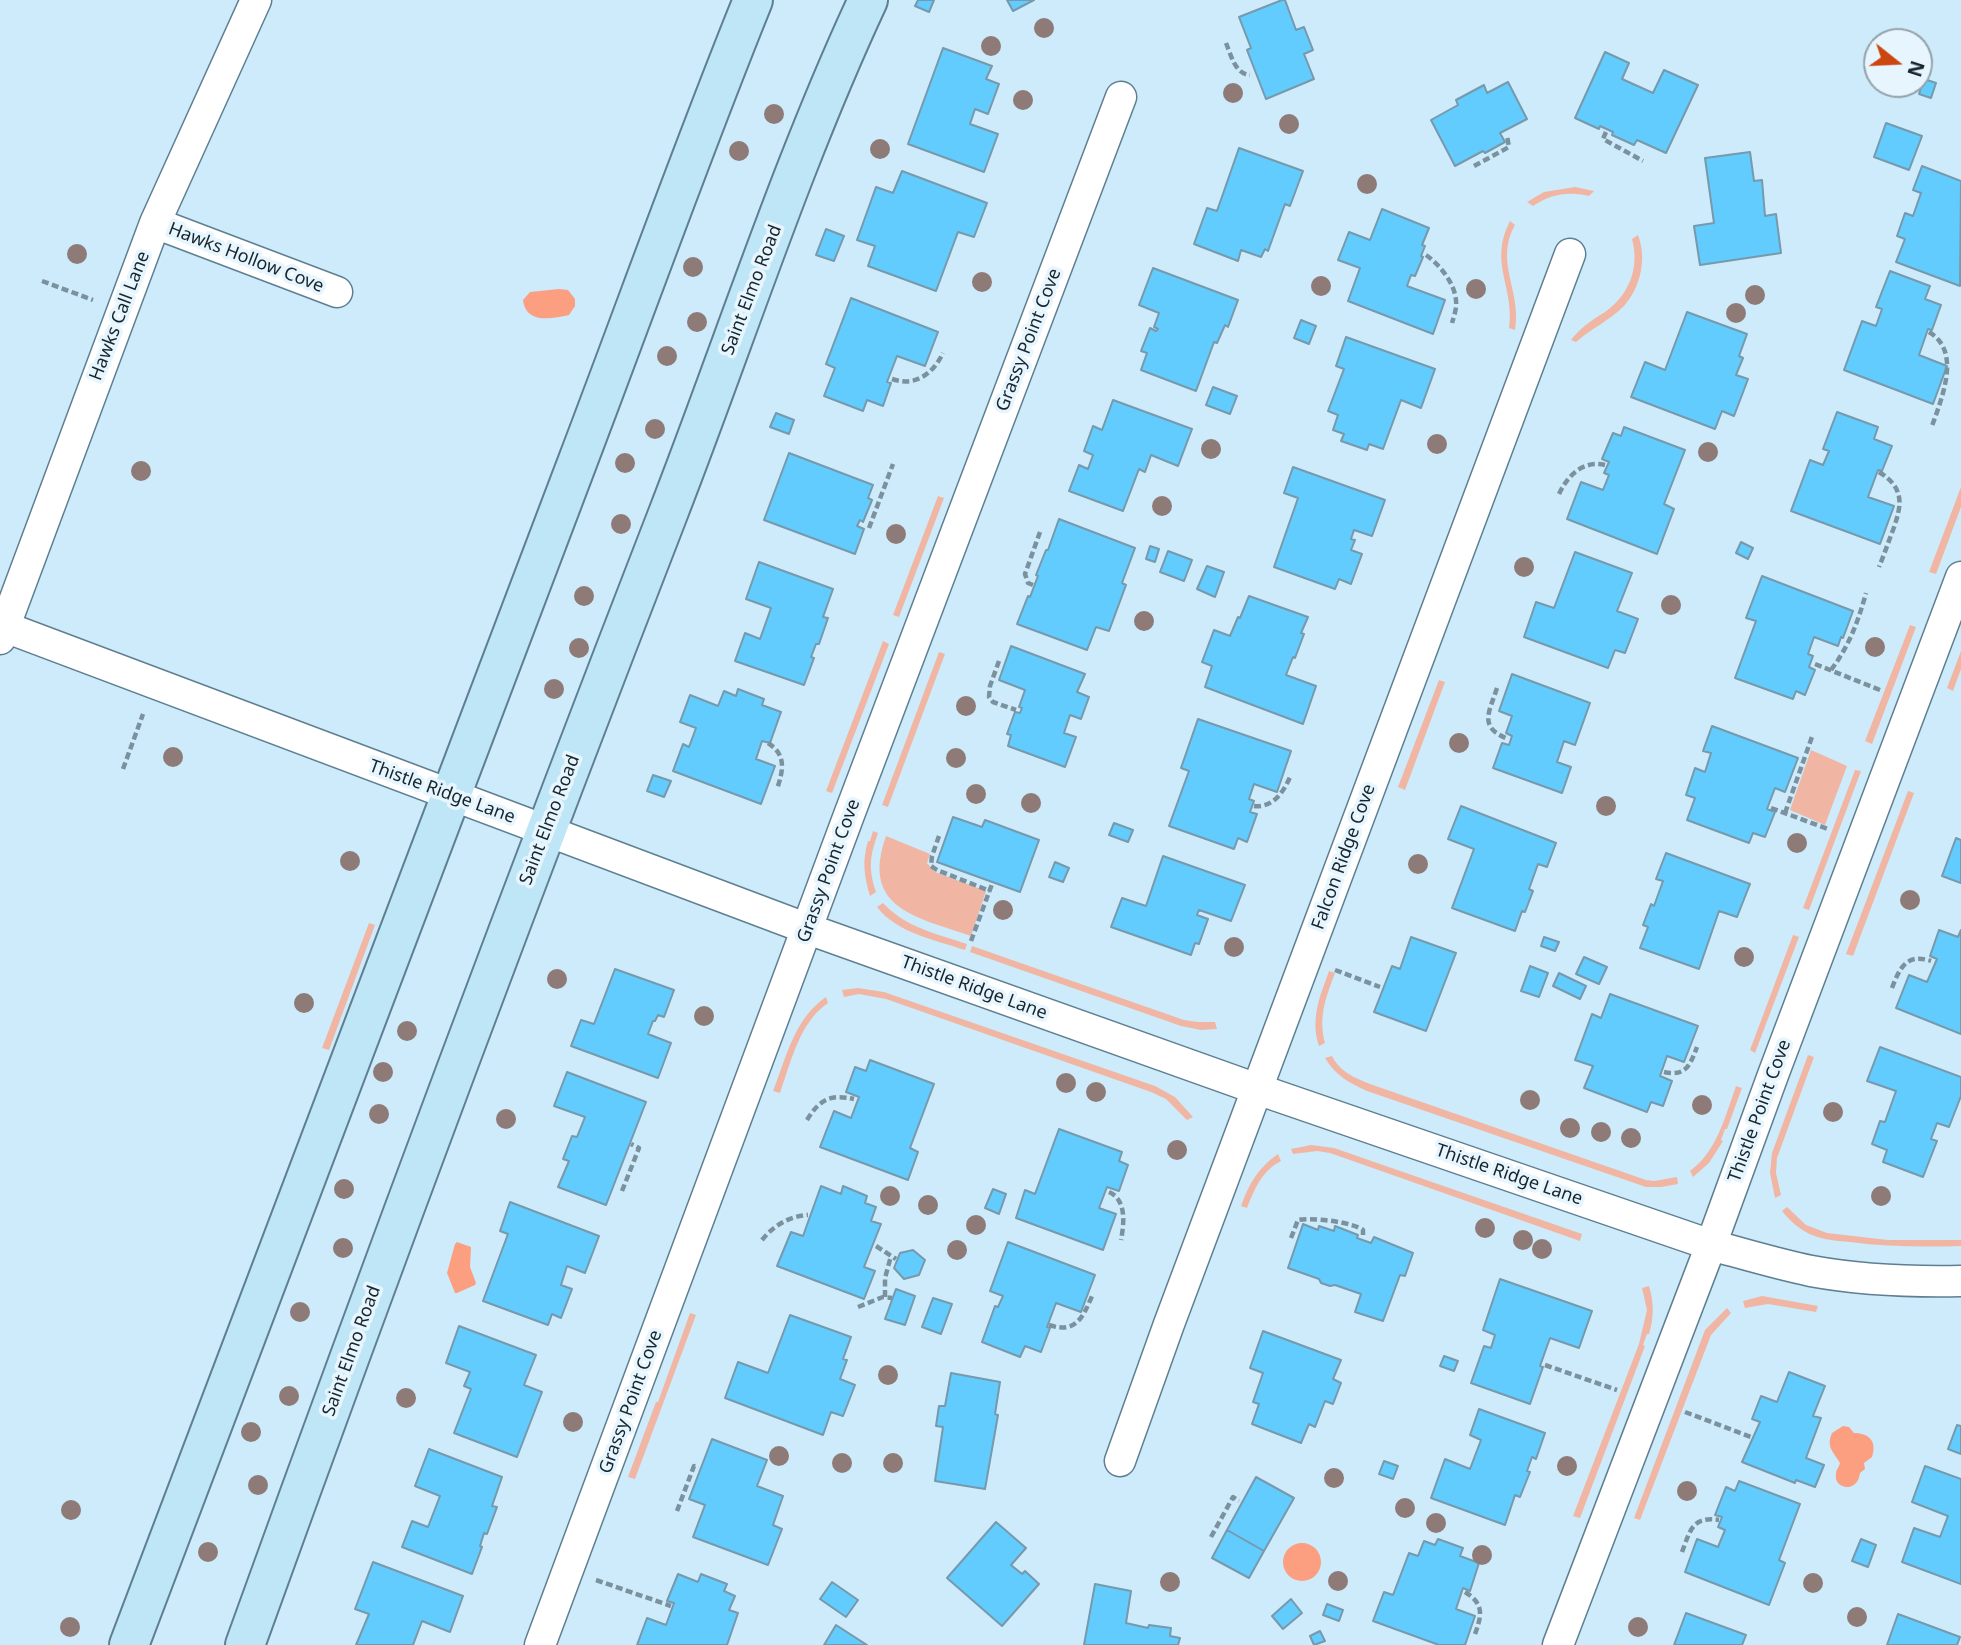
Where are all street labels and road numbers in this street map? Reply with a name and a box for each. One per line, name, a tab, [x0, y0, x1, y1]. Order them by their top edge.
street label: Hawks Hollow Cove	[165, 218, 327, 298]
street label: Saint Elmo Road	[717, 222, 787, 358]
street label: Hawks Call Lane	[85, 248, 155, 384]
street label: Grassy Point Cove	[992, 266, 1066, 414]
street label: Saint Elmo Road	[515, 752, 585, 888]
street label: Thistle Ridge Lane	[366, 756, 518, 828]
street label: Falcon Ridge Cove	[1308, 781, 1380, 933]
street label: Grassy Point Cove	[793, 796, 865, 946]
street label: Thistle Ridge Lane	[898, 952, 1050, 1024]
street label: Thistle Point Cove	[1724, 1037, 1796, 1185]
street label: Thistle Ridge Lane	[1433, 1140, 1585, 1210]
street label: Saint Elmo Road	[318, 1283, 386, 1419]
street label: Grassy Point Cove	[595, 1327, 667, 1477]

